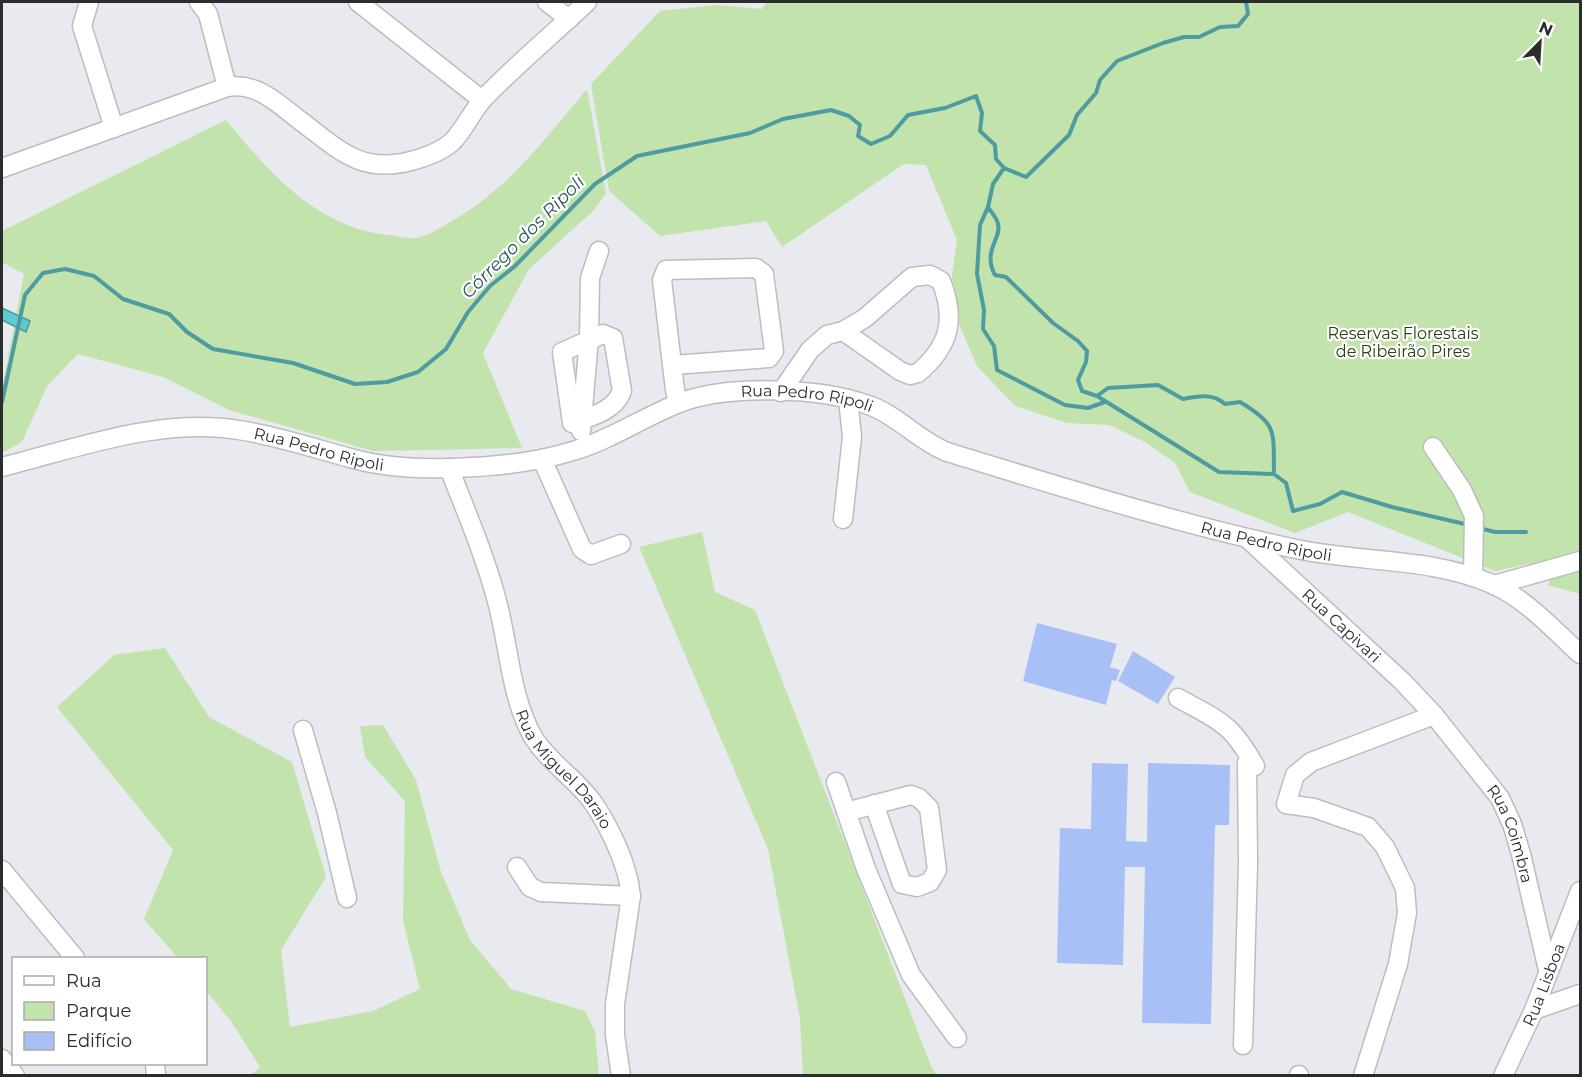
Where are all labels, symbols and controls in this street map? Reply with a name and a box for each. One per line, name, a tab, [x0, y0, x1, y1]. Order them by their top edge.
north arrow	[1510, 12, 1570, 72]
text: N	[1536, 17, 1556, 40]
water label: Córrego dos Ripoli	[457, 171, 589, 303]
park label: Reservas Florestais de Ribeirão Pires	[1327, 324, 1479, 361]
street label: Rua Pedro Ripoli	[740, 381, 876, 415]
street label: Rua Pedro Ripoli	[252, 423, 385, 474]
street label: Rua Pedro Ripoli	[1199, 517, 1333, 564]
street label: Rua Capivari	[1298, 584, 1385, 666]
street label: Rua Miguel Daraio	[512, 707, 616, 832]
street label: Rua Coimbra	[1483, 780, 1537, 885]
street label: Rua Lisboa	[1518, 940, 1568, 1029]
legend	[12, 957, 207, 1065]
text: Rua	[66, 970, 102, 992]
text: Parque	[66, 1000, 132, 1022]
text: Edifício	[66, 1030, 132, 1052]

